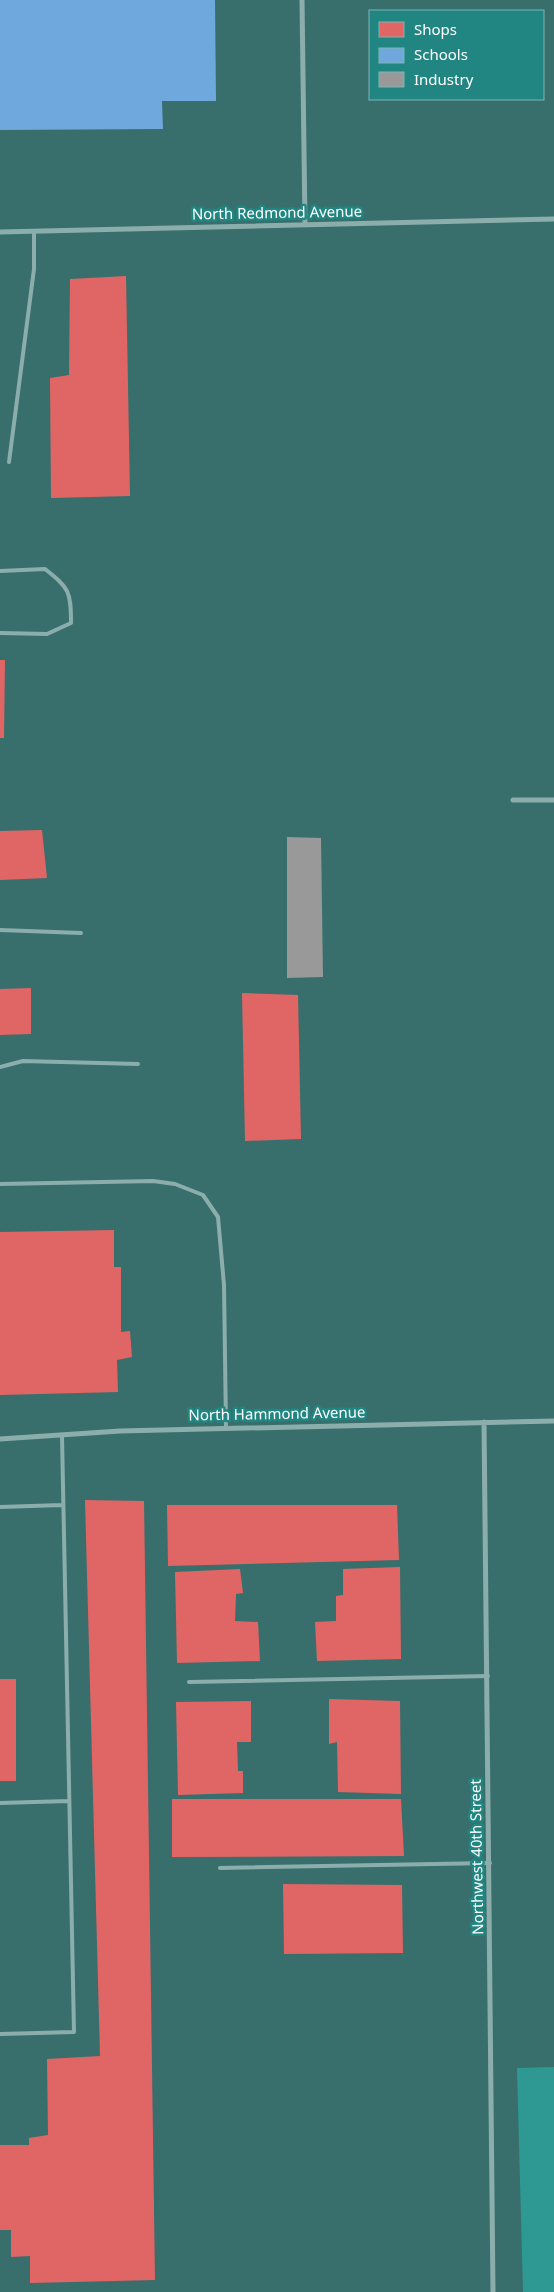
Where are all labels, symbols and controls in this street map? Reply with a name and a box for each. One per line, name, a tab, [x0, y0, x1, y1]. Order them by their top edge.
legend	[369, 10, 544, 100]
text: Shops	[414, 19, 457, 39]
text: Schools	[414, 44, 468, 64]
text: Industry	[414, 69, 474, 89]
street label: North Redmond Avenue	[192, 201, 362, 223]
street label: North Hammond Avenue	[188, 1401, 366, 1425]
street label: Northwest 40th Street	[465, 1778, 487, 1935]

